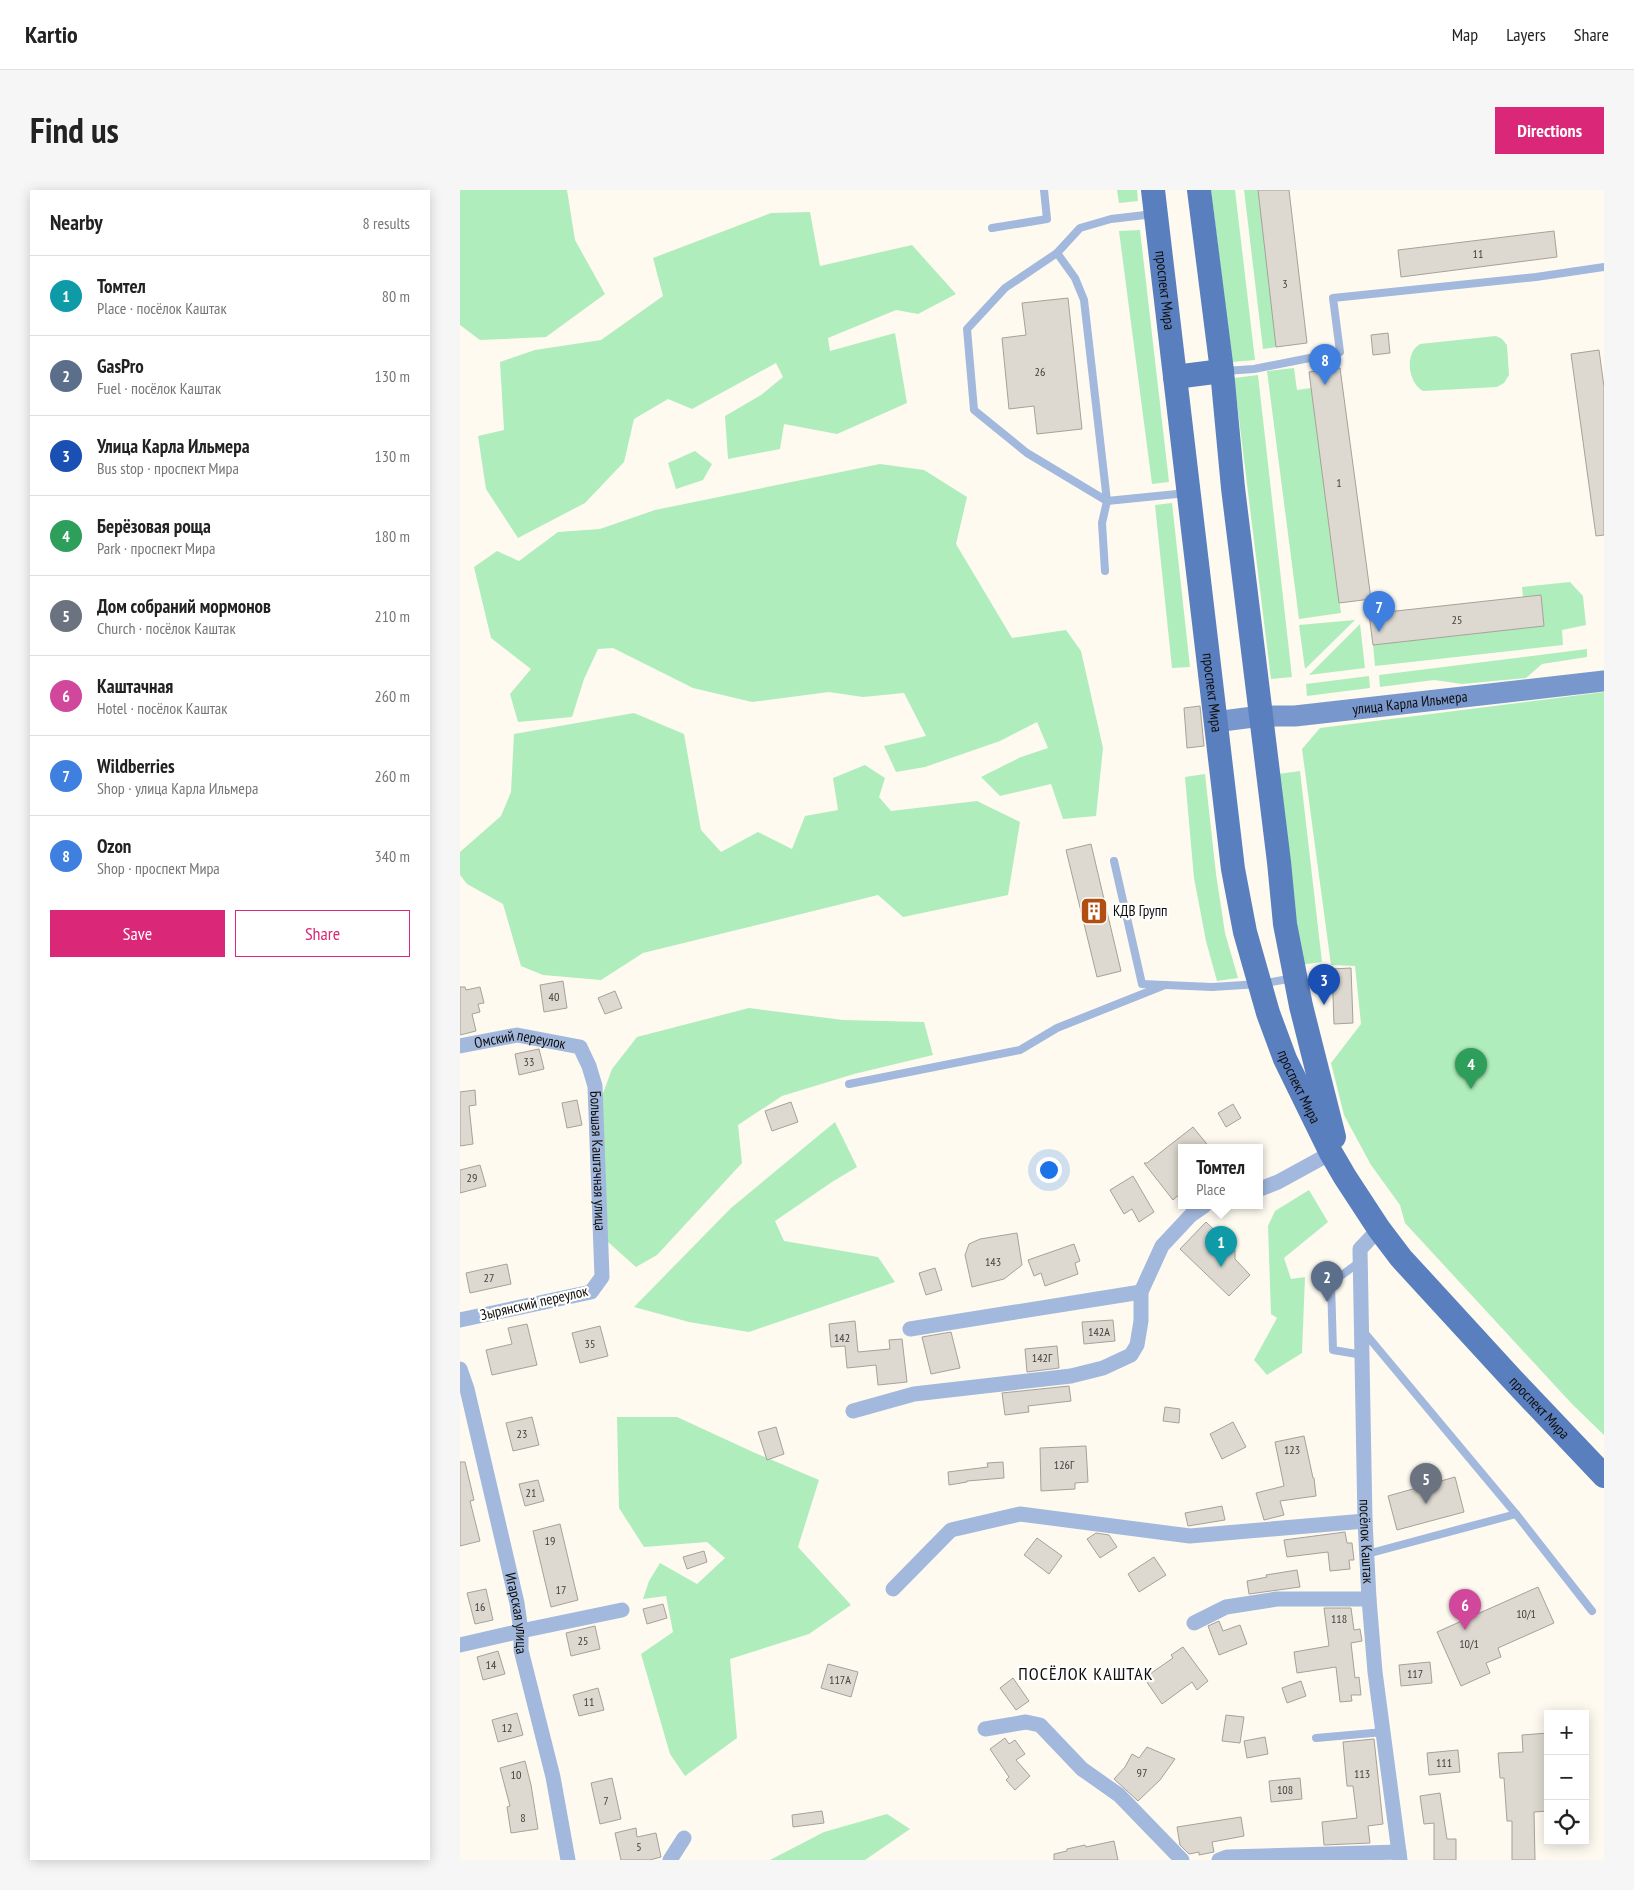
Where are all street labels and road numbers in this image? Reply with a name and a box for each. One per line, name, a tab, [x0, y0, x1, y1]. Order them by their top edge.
street label: проспект Мира	[1151, 250, 1179, 331]
street label: проспект Мира	[1199, 652, 1227, 733]
street label: улица Карла Ильмера	[1351, 687, 1468, 718]
street label: Омский переулок	[473, 1025, 567, 1053]
street label: проспект Мира	[1273, 1047, 1325, 1126]
street label: Большая Каштачная улица	[586, 1090, 610, 1231]
street label: Зырянский переулок	[478, 1281, 590, 1324]
street label: проспект Мира	[1505, 1372, 1574, 1443]
street label: посёлок Каштак	[1356, 1499, 1378, 1584]
street label: Игарская улица	[501, 1571, 532, 1656]

